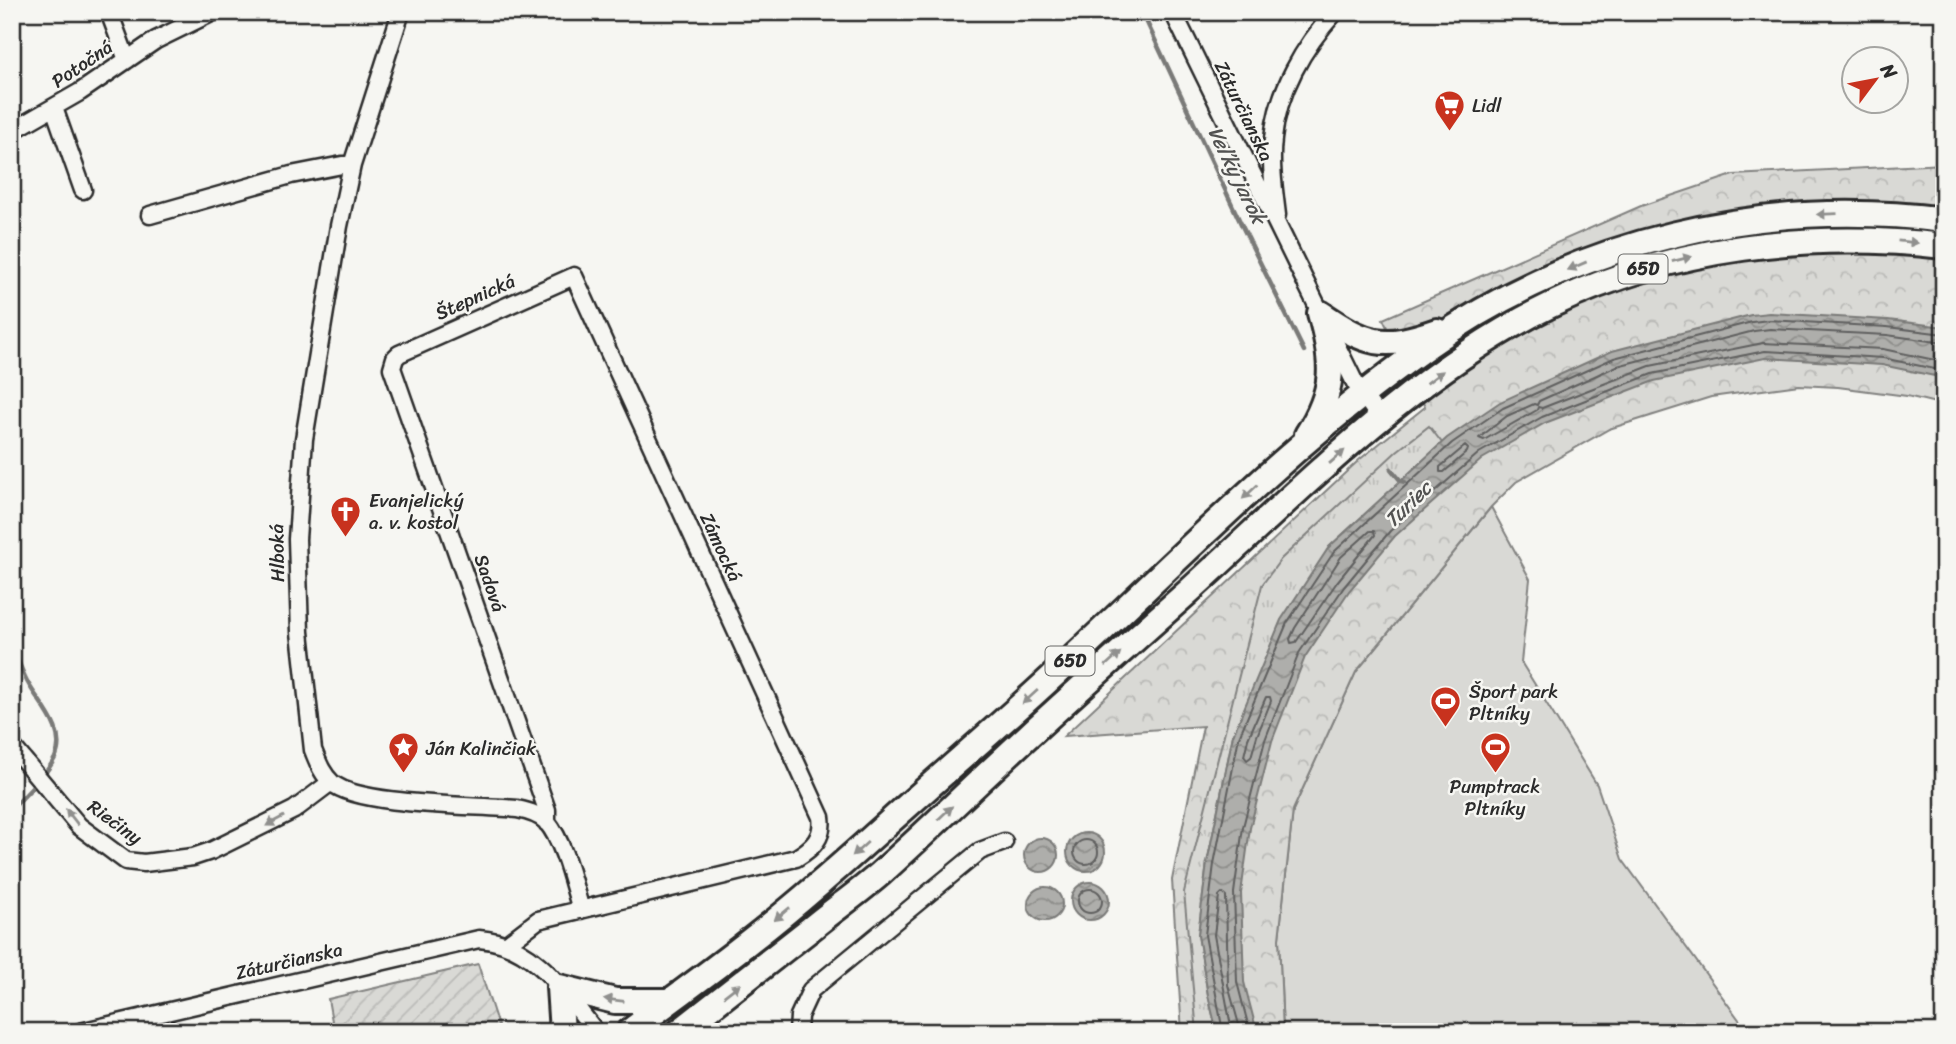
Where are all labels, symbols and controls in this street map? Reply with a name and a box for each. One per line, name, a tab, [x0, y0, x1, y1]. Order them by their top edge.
street label: Potočná	[44, 31, 120, 97]
north arrow	[1840, 46, 1910, 116]
street label: Záturčianska	[1205, 55, 1283, 168]
text: N	[1871, 56, 1907, 86]
supermarket icon: Lidl	[1432, 88, 1466, 132]
place label: Lidl	[1472, 89, 1502, 122]
water label: Veľký jarok	[1197, 119, 1278, 233]
one-way arrow	[1816, 208, 1838, 219]
one-way arrow	[1897, 237, 1919, 248]
one-way arrow	[1671, 253, 1693, 264]
road number: 65D	[1618, 255, 1668, 284]
one-way arrow	[1566, 260, 1587, 271]
street label: Štepnická	[430, 265, 521, 329]
one-way arrow	[1425, 370, 1443, 385]
one-way arrow	[1328, 449, 1346, 465]
water label: Turiec	[1375, 470, 1442, 537]
place label: Evanjelický a. v. kostol	[369, 484, 464, 539]
one-way arrow	[1242, 484, 1259, 500]
church icon: Evanjelický a. v. kostol	[329, 494, 363, 538]
street label: Zámocká	[691, 507, 752, 588]
street label: Hlboká	[260, 523, 294, 582]
street label: Sadová	[465, 549, 515, 617]
road number: 65D	[1046, 646, 1094, 676]
one-way arrow	[1105, 652, 1122, 667]
place label: Šport park Pltníky	[1469, 675, 1558, 730]
sports icon: Šport park Pltníky	[1429, 685, 1463, 729]
one-way arrow	[1022, 689, 1039, 705]
sports icon: Pumptrack Pltníky	[1478, 730, 1512, 774]
place icon: Ján Kalinčiak	[386, 731, 420, 775]
place label: Ján Kalinčiak	[425, 732, 537, 765]
place label: Pumptrack Pltníky	[1450, 770, 1540, 825]
street label: Riečiny	[80, 791, 150, 853]
one-way arrow	[936, 806, 953, 822]
one-way arrow	[65, 808, 79, 826]
one-way arrow	[265, 815, 284, 827]
one-way arrow	[852, 840, 869, 856]
one-way arrow	[774, 906, 791, 921]
street label: Záturčianska	[232, 933, 346, 989]
one-way arrow	[723, 982, 741, 997]
one-way arrow	[603, 994, 625, 1005]

